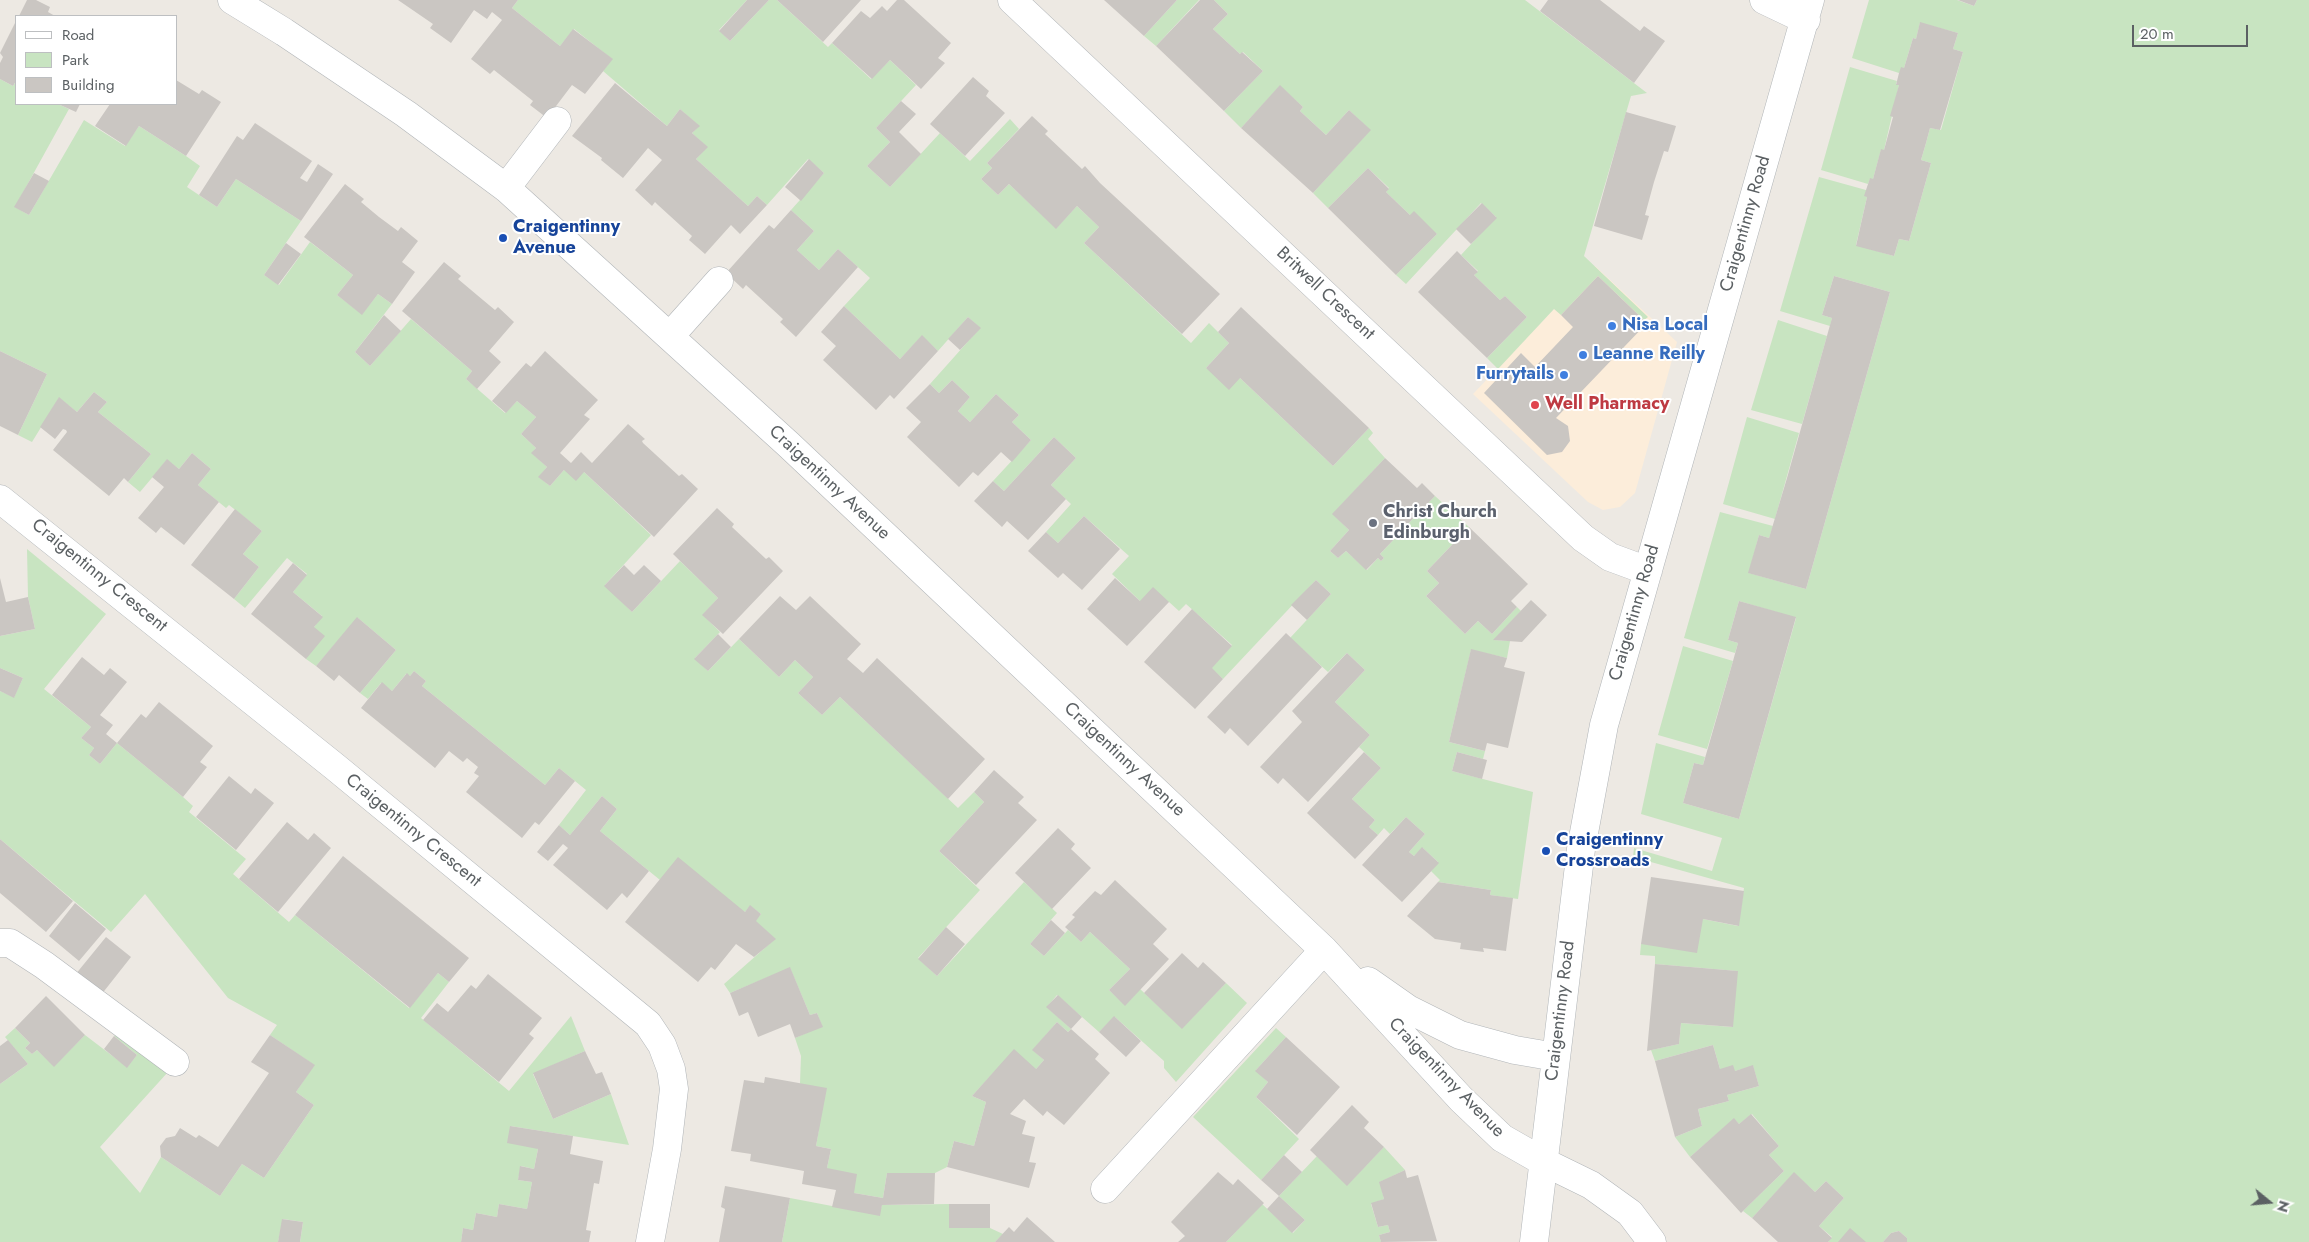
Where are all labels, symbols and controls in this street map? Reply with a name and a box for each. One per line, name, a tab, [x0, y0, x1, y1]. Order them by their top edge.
legend	[15, 15, 178, 105]
scale bar	[2134, 15, 2250, 47]
text: 20 m	[2140, 23, 2174, 45]
text: Road	[62, 24, 94, 46]
text: Park	[62, 49, 89, 71]
text: Building	[62, 74, 114, 96]
street label: Craigentinny Road	[1716, 153, 1776, 295]
place label: Craigentinny Avenue	[513, 217, 620, 260]
marker: Craigentinny Avenue	[497, 232, 509, 244]
street label: Britwell Crescent	[1271, 243, 1379, 345]
place label: Nisa Local	[1622, 315, 1708, 337]
marker: Nisa Local	[1606, 320, 1618, 332]
place label: Leanne Reilly	[1593, 344, 1705, 366]
marker: Leanne Reilly	[1577, 349, 1589, 361]
place label: Furrytails	[1476, 364, 1554, 386]
marker: Furrytails	[1558, 369, 1570, 381]
place label: Well Pharmacy	[1545, 394, 1669, 416]
marker: Well Pharmacy	[1529, 399, 1541, 411]
street label: Craigentinny Avenue	[764, 421, 894, 545]
place label: Christ Church Edinburgh	[1383, 502, 1497, 544]
street label: Craigentinny Crescent	[27, 515, 171, 637]
marker: Christ Church Edinburgh	[1367, 517, 1379, 529]
street label: Craigentinny Road	[1605, 542, 1665, 684]
street label: Craigentinny Avenue	[1059, 698, 1189, 822]
street label: Craigentinny Crescent	[341, 770, 485, 892]
place label: Craigentinny Crossroads	[1556, 830, 1663, 872]
marker: Craigentinny Crossroads	[1540, 845, 1552, 857]
street label: Craigentinny Road	[1542, 940, 1580, 1082]
street label: Craigentinny Avenue	[1383, 1014, 1509, 1142]
north arrow	[2244, 1177, 2294, 1227]
text: N	[2272, 1198, 2295, 1215]

